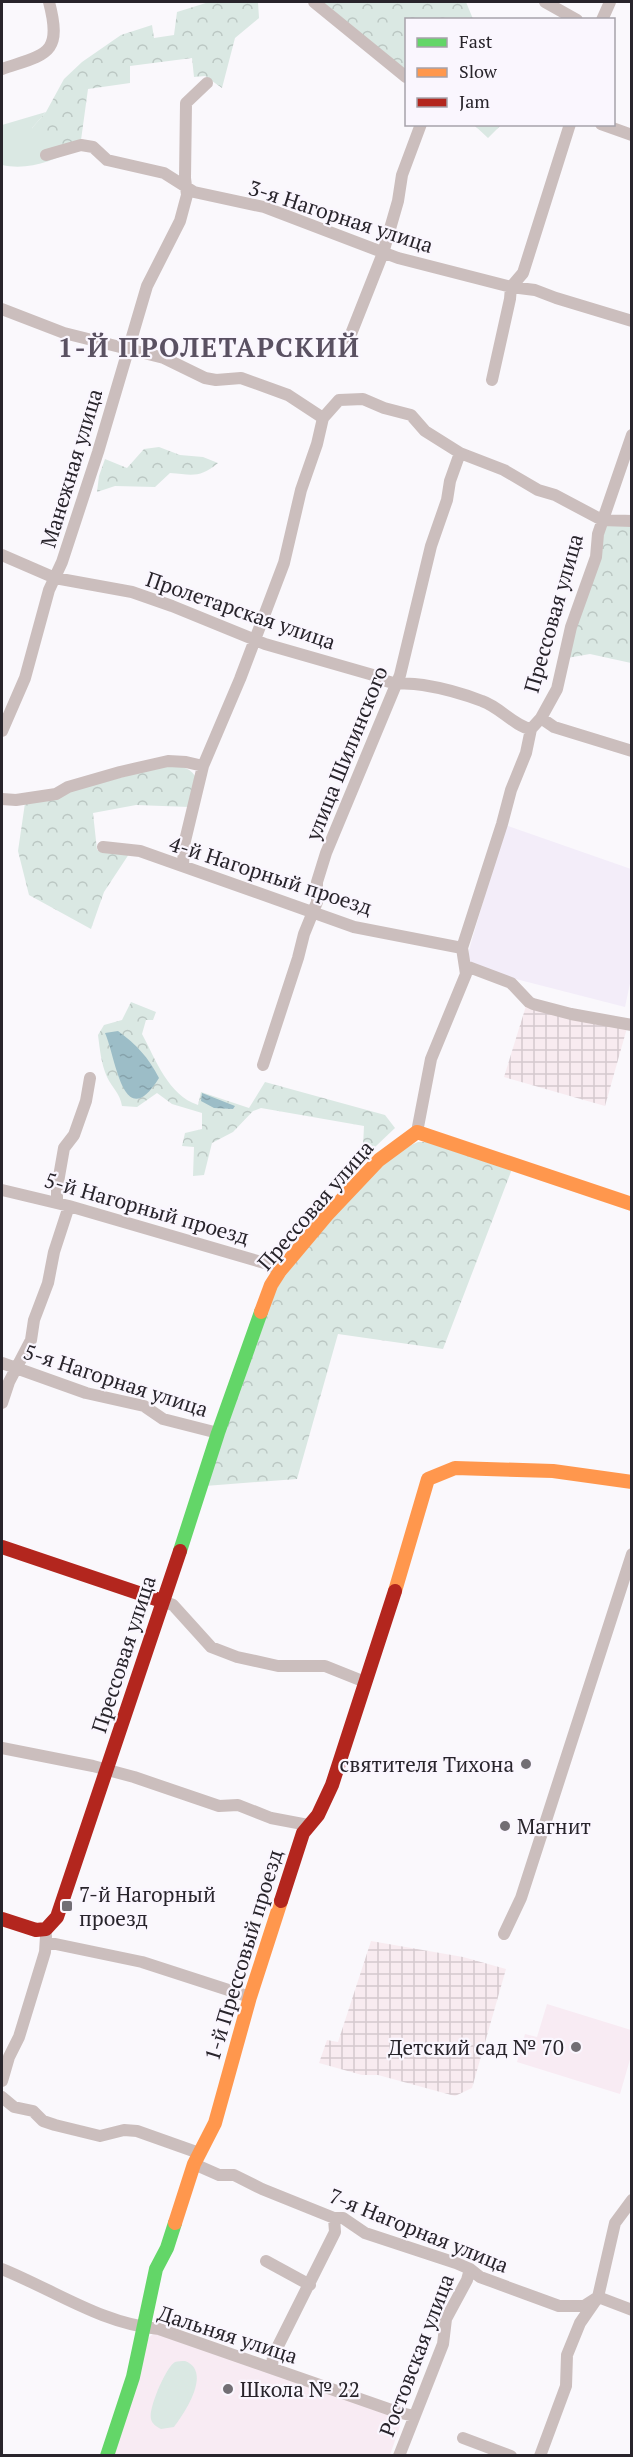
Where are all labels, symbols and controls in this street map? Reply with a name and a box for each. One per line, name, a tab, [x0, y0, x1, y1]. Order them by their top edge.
legend	[405, 18, 615, 126]
text: Fast	[459, 29, 493, 53]
text: Slow	[459, 59, 498, 83]
text: Jam	[459, 89, 490, 113]
street label: 3-я Нагорная улица	[245, 173, 437, 259]
district label: 1-Й ПРОЛЕТАРСКИЙ	[58, 329, 360, 365]
street label: Манежная улица	[34, 385, 109, 551]
street label: Прессовая улица	[517, 530, 589, 696]
street label: Пролетарская улица	[142, 564, 340, 656]
street label: улица Шилинского	[298, 662, 394, 845]
street label: 4-й Нагорный проезд	[166, 829, 376, 921]
street label: Прессовая улица	[251, 1134, 380, 1276]
street label: 5-й Нагорный проезд	[41, 1165, 253, 1251]
street label: 5-я Нагорная улица	[20, 1337, 212, 1423]
street label: Прессовая улица	[84, 1571, 162, 1736]
place label: святителя Тихона	[340, 1750, 514, 1778]
marker: святителя Тихона	[519, 1757, 533, 1771]
place label: Магнит	[517, 1812, 591, 1840]
marker: Магнит	[498, 1819, 512, 1833]
street label: 1-й Прессовый проезд	[198, 1846, 288, 2064]
place label: 7-й Нагорный проезд	[79, 1880, 216, 1932]
marker: 7-й Нагорный проезд	[60, 1899, 74, 1913]
place label: Детский сад № 70	[388, 2033, 564, 2061]
marker: Детский сад № 70	[569, 2040, 583, 2054]
street label: 7-я Нагорная улица	[325, 2181, 513, 2279]
street label: Ростовская улица	[372, 2269, 460, 2440]
street label: Дальняя улица	[155, 2298, 302, 2370]
place label: Школа № 22	[240, 2375, 360, 2403]
marker: Школа № 22	[221, 2382, 235, 2396]

